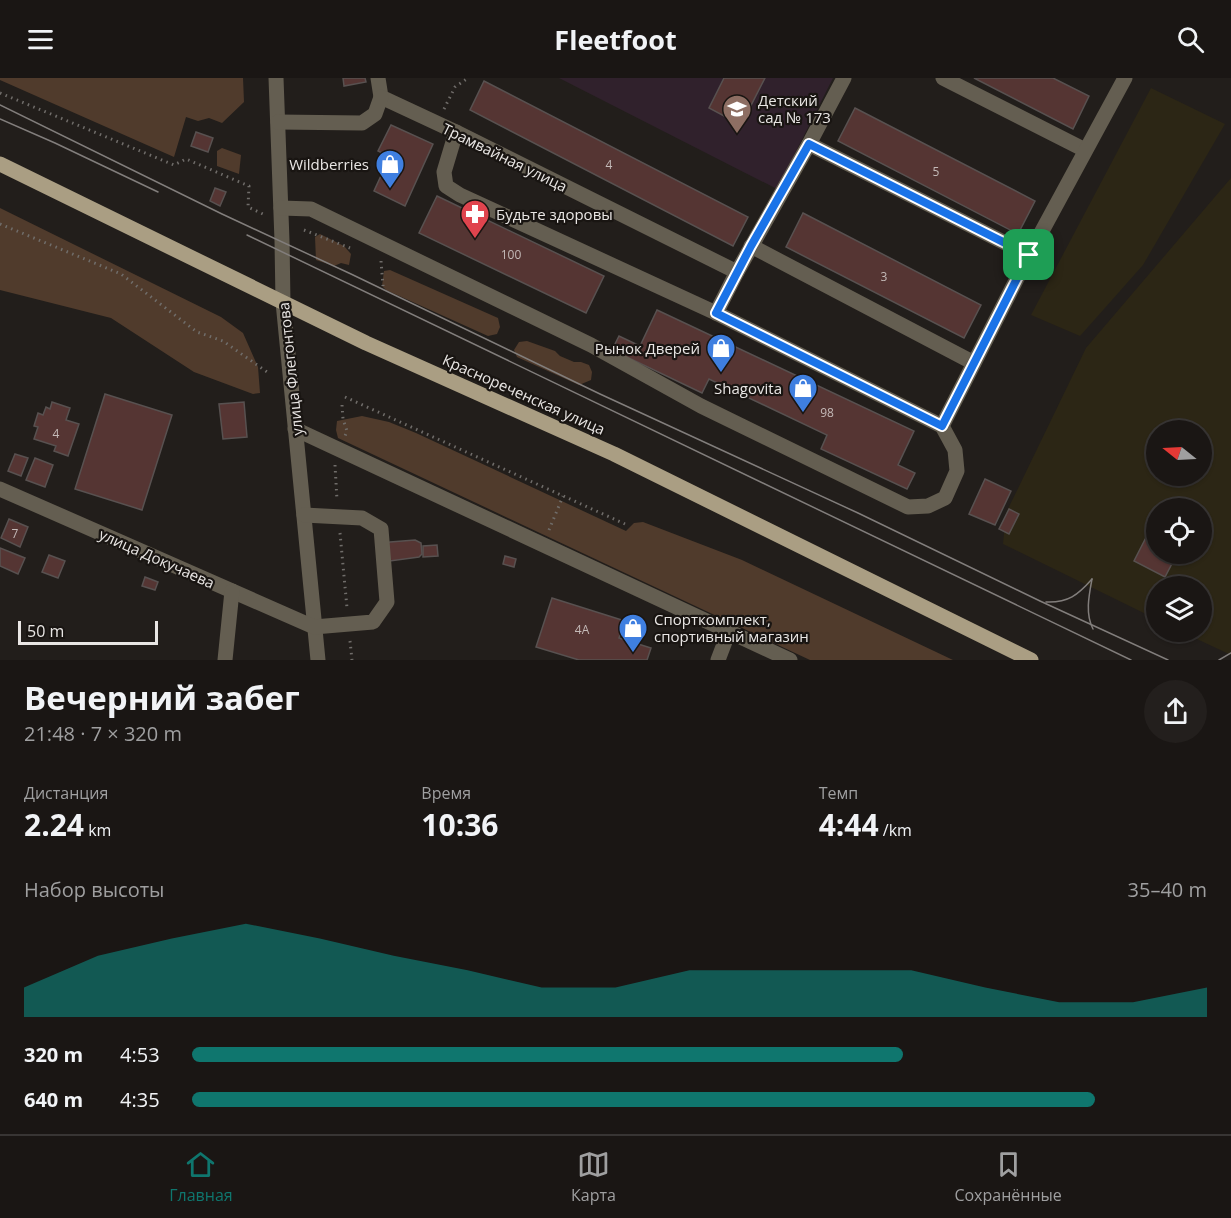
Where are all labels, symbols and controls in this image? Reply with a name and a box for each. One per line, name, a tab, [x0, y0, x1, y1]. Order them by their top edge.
text: Fleetfoot	[554, 21, 677, 58]
icon: menu	[24, 23, 57, 56]
icon: search	[1174, 23, 1207, 56]
place label: Детский сад № 173	[758, 90, 831, 127]
school or university icon: Детский сад № 173	[721, 93, 753, 135]
street label: Трамвайная улица	[439, 118, 571, 196]
shop icon: Wildberries	[374, 148, 406, 190]
place label: Wildberries	[289, 154, 369, 174]
house number: 4	[606, 156, 613, 173]
house number: 5	[933, 163, 940, 180]
pharmacy icon: Будьте здоровы	[459, 198, 491, 240]
place label: Будьте здоровы	[496, 204, 613, 224]
pin	[1003, 229, 1054, 280]
icon: arrive	[1012, 238, 1045, 271]
house number: 100	[501, 246, 521, 263]
house number: 3	[881, 268, 888, 285]
street label: улица Флегонтова	[273, 301, 307, 437]
shop icon: Рынок Дверей	[705, 332, 737, 374]
place label: Рынок Дверей	[595, 338, 700, 358]
street label: Краснореченская улица	[440, 349, 608, 439]
shop icon: Shagovita	[787, 372, 819, 414]
place label: Shagovita	[714, 378, 782, 398]
house number: 98	[820, 404, 834, 421]
north arrow	[1146, 420, 1212, 486]
map controls	[1146, 420, 1212, 642]
house number: 4	[53, 425, 60, 442]
button: locate	[1146, 498, 1212, 564]
street label: улица Докучаева	[96, 524, 218, 592]
house number: 7	[12, 525, 19, 542]
button: layers	[1146, 576, 1212, 642]
place label: Спорткомплект, спортивный магазин	[654, 609, 809, 646]
shop icon: Спорткомплект, спортивный магазин	[617, 612, 649, 654]
scale bar	[18, 618, 158, 646]
text: 50 m	[27, 620, 64, 642]
house number: 4А	[575, 621, 590, 638]
text: Вечерний забег	[24, 675, 300, 720]
button: share	[1144, 680, 1207, 743]
text: 21:48 · 7 × 320 m	[24, 720, 182, 747]
text: Дистанция	[24, 782, 108, 804]
text: Время	[421, 782, 471, 804]
text: Темп	[819, 782, 858, 804]
text: 2.24	[24, 804, 84, 845]
text: 10:36	[421, 804, 499, 845]
text: 4:44	[819, 804, 879, 845]
text: km	[84, 819, 111, 841]
text: /km	[879, 819, 912, 841]
text: Набор высоты	[24, 876, 164, 903]
text: 35–40 m	[1128, 876, 1207, 903]
text: 320 m	[24, 1041, 83, 1068]
text: 4:53	[120, 1041, 160, 1068]
text: 640 m	[24, 1086, 83, 1113]
text: 4:35	[120, 1086, 160, 1113]
tab: Главная	[169, 1148, 233, 1206]
tab: Карта	[571, 1148, 616, 1206]
tab: Сохранённые	[954, 1148, 1062, 1206]

